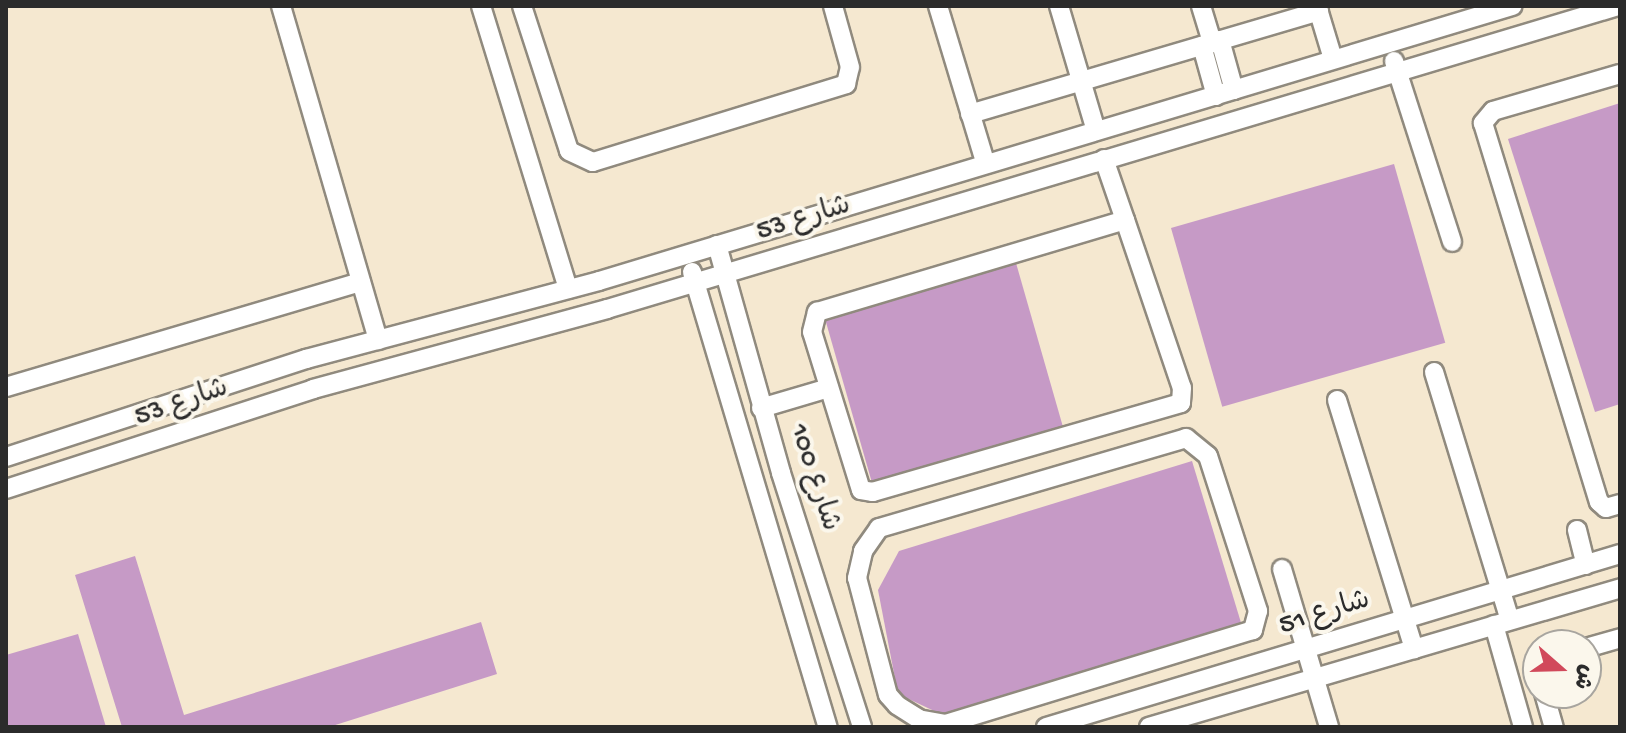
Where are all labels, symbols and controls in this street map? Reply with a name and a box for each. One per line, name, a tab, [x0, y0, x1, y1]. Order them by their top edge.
street label: شارع 53	[753, 190, 855, 250]
street label: شارع 53	[131, 372, 233, 436]
street label: شارع 100	[780, 420, 846, 536]
street label: شارع 51	[1275, 584, 1375, 644]
north arrow	[1522, 629, 1602, 709]
text: ش	[1566, 661, 1599, 692]

